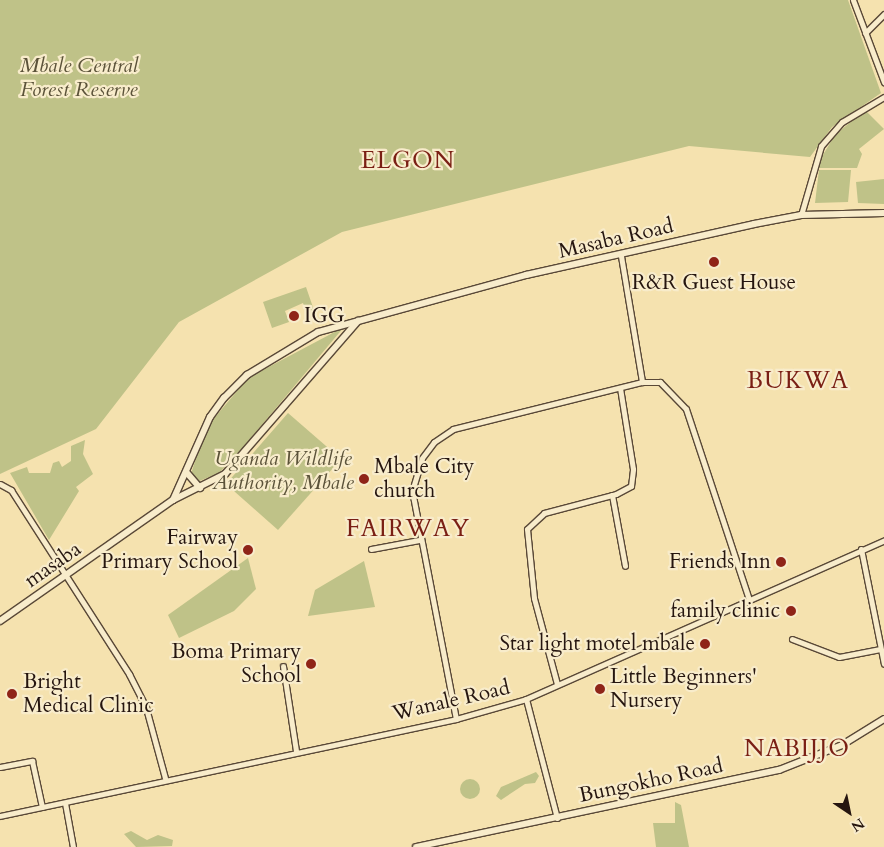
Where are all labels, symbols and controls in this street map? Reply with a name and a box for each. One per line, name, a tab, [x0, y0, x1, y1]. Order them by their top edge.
park label: Mbale Central Forest Reserve	[20, 53, 138, 103]
district label: ELGON	[360, 147, 456, 175]
street label: Masaba Road	[556, 214, 676, 264]
marker: R&R Guest House	[708, 256, 720, 268]
place label: R&R Guest House	[632, 270, 796, 296]
place label: IGG	[304, 303, 344, 329]
marker: IGG	[288, 310, 300, 322]
district label: BUKWA	[746, 367, 850, 395]
park label: Uganda Wildlife Authority, Mbale	[212, 446, 354, 496]
place label: Mbale City church	[374, 454, 474, 504]
marker: Mbale City church	[358, 473, 370, 485]
district label: FAIRWAY	[345, 515, 471, 543]
place label: Fairway Primary School	[101, 525, 238, 575]
street label: masaba	[20, 537, 86, 593]
marker: Fairway Primary School	[242, 544, 254, 556]
place label: Friends Inn	[669, 549, 771, 575]
marker: Friends Inn	[775, 556, 787, 568]
place label: family clinic	[671, 598, 780, 624]
marker: family clinic	[784, 604, 798, 618]
place label: Star light motel mbale	[499, 631, 695, 657]
marker: Star light motel mbale	[699, 638, 711, 650]
place label: Boma Primary School	[171, 639, 301, 689]
marker: Boma Primary School	[305, 658, 317, 670]
place label: Little Beginners' Nursery	[610, 664, 757, 714]
place label: Bright Medical Clinic	[23, 669, 154, 719]
street label: Wanale Road	[390, 675, 512, 727]
marker: Little Beginners' Nursery	[594, 683, 606, 695]
marker: Bright Medical Clinic	[5, 687, 19, 701]
district label: NABIJJO	[743, 735, 851, 763]
street label: Bungokho Road	[577, 753, 725, 809]
north arrow	[824, 787, 874, 837]
text: N	[847, 814, 868, 836]

